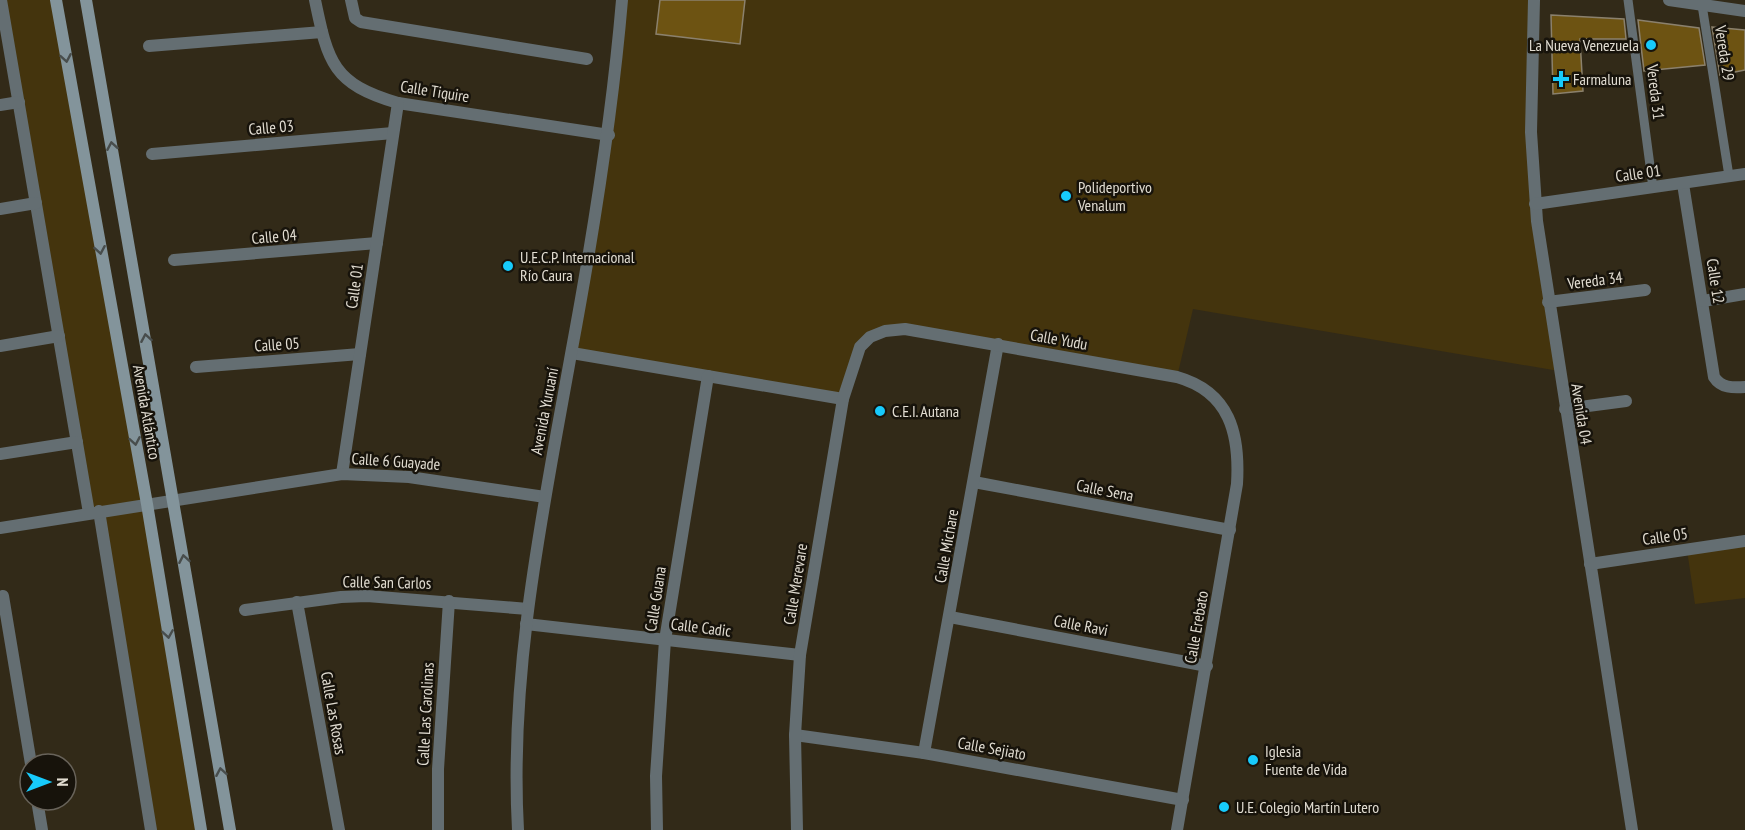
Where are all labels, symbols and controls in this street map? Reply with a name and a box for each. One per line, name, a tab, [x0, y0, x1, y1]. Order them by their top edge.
street label: Vereda 29	[1711, 23, 1739, 82]
place label: La Nueva Venezuela	[1529, 35, 1639, 55]
marker: La Nueva Venezuela	[1644, 38, 1658, 52]
one-way arrow	[59, 52, 72, 62]
street label: Vereda 31	[1643, 62, 1669, 121]
place label: Farmaluna	[1573, 69, 1631, 89]
marker: Farmaluna	[1554, 72, 1568, 86]
street label: Calle Tiquire	[399, 76, 471, 106]
street label: Calle 03	[248, 115, 294, 139]
one-way arrow	[106, 141, 119, 151]
street label: Calle 01	[1614, 160, 1662, 186]
place label: Polideportivo Venalum	[1077, 177, 1152, 215]
marker: Polideportivo Venalum	[1059, 189, 1073, 203]
street label: Calle 04	[251, 224, 297, 248]
one-way arrow	[93, 244, 106, 254]
place label: U.E.C.P. Internacional Río Caura	[520, 247, 635, 285]
street label: Calle 12	[1703, 257, 1729, 305]
marker: U.E.C.P. Internacional Río Caura	[501, 259, 515, 273]
street label: Calle 01	[341, 262, 367, 310]
street label: Vereda 34	[1565, 267, 1624, 293]
street label: Calle Yudu	[1029, 324, 1089, 354]
street label: Calle 05	[254, 332, 300, 356]
one-way arrow	[140, 334, 153, 344]
street label: Avenida Atlántico	[129, 363, 165, 461]
street label: Avenida Yuruaní	[526, 365, 562, 456]
street label: Avenida 04	[1567, 382, 1597, 446]
place label: C.E.I. Autana	[892, 401, 959, 421]
marker: C.E.I. Autana	[873, 404, 887, 418]
one-way arrow	[128, 436, 141, 446]
street label: Calle 6 Guayade	[351, 448, 441, 474]
street label: Calle Sena	[1075, 475, 1135, 505]
street label: Calle Michare	[930, 507, 962, 585]
street label: Calle 05	[1641, 523, 1689, 549]
street label: Calle Merevare	[779, 542, 811, 626]
one-way arrow	[179, 555, 191, 564]
street label: Calle Guana	[640, 565, 670, 633]
street label: Calle San Carlos	[343, 571, 431, 593]
street label: Calle Erebato	[1180, 589, 1212, 665]
street label: Calle Ravi	[1052, 610, 1110, 640]
street label: Calle Cadic	[670, 613, 733, 641]
one-way arrow	[162, 629, 174, 638]
street label: Calle Las Carolinas	[412, 662, 438, 766]
street label: Calle Las Rosas	[317, 670, 351, 756]
street label: Calle Sejiato	[956, 732, 1028, 764]
place label: Iglesia Fuente de Vida	[1265, 741, 1347, 779]
north arrow	[18, 752, 78, 812]
marker: Iglesia Fuente de Vida	[1246, 753, 1260, 767]
one-way arrow	[215, 768, 227, 777]
text: N	[53, 778, 73, 786]
place label: U.E. Colegio Martín Lutero	[1236, 797, 1379, 817]
marker: U.E. Colegio Martín Lutero	[1217, 800, 1231, 814]

